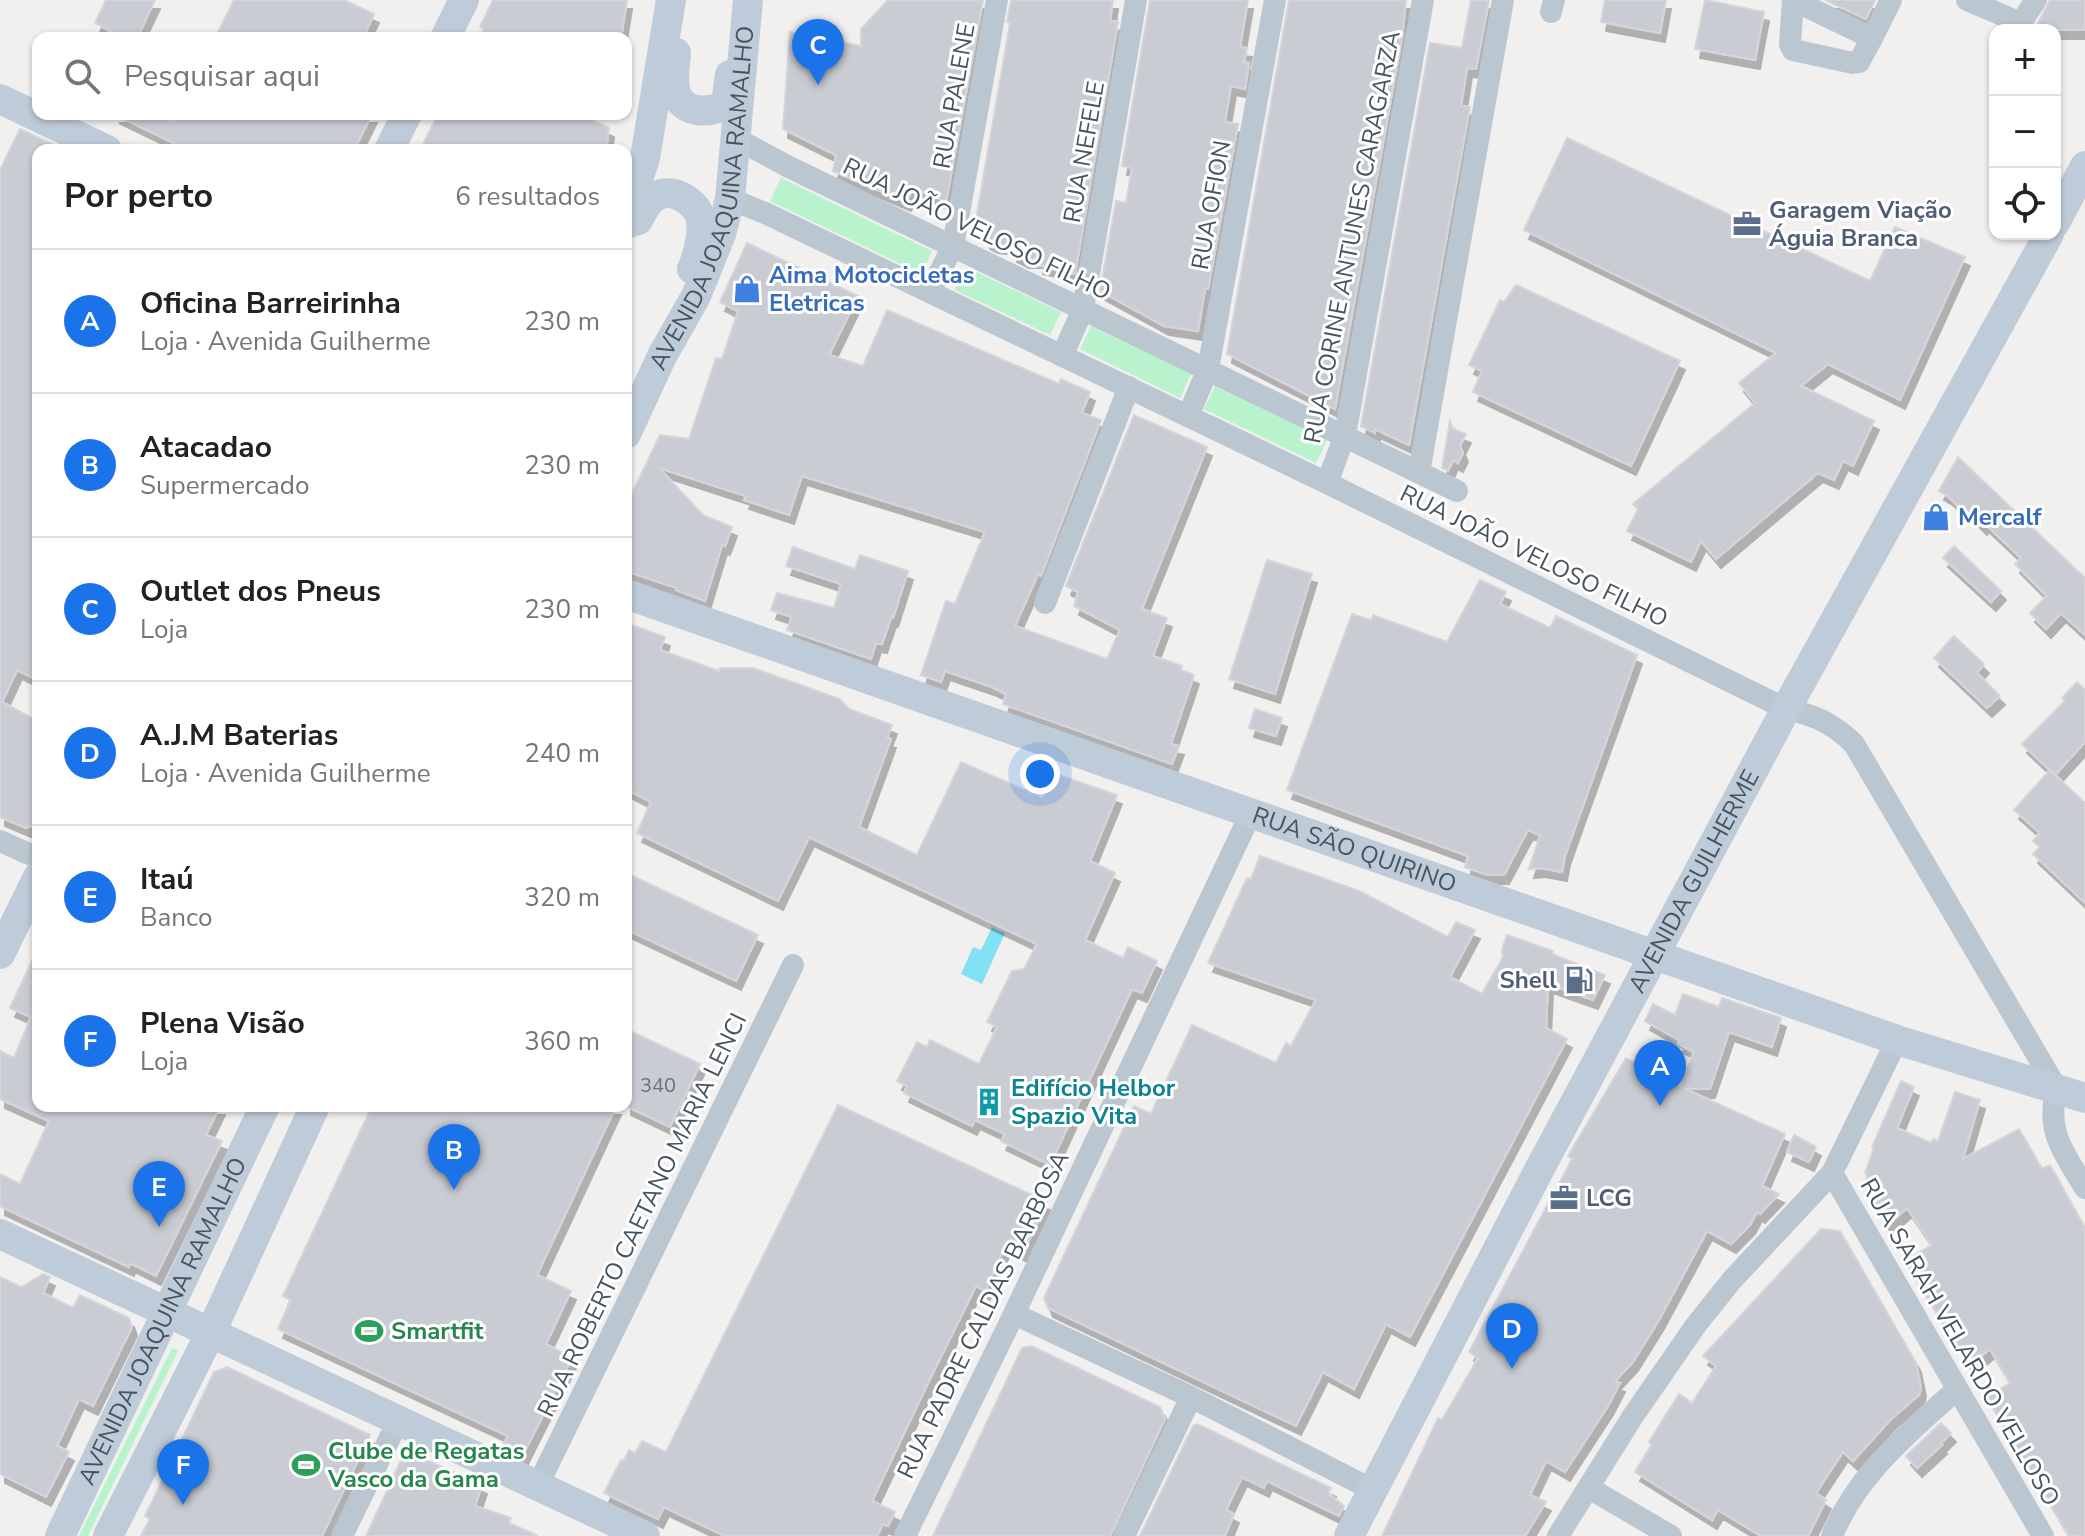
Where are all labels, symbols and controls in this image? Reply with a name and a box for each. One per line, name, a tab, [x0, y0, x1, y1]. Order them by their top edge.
pin: C	[792, 19, 844, 85]
street label: RUA PALENE	[925, 21, 983, 171]
street label: AVENIDA JOAQUINA RAMALHO	[642, 24, 762, 375]
map controls	[1989, 24, 2061, 240]
button: +	[1989, 24, 2061, 96]
street label: RUA CORINE ANTUNES CARAGARZA	[1296, 28, 1408, 446]
search box	[32, 32, 632, 120]
icon: search	[60, 54, 104, 98]
text: Pesquisar aqui	[124, 56, 320, 97]
street label: RUA NEFELE	[1056, 79, 1112, 225]
button: −	[1989, 96, 2061, 168]
street label: RUA OFION	[1184, 138, 1238, 272]
street label: RUA JOÃO VELOSO FILHO	[838, 150, 1116, 308]
button: locate	[1989, 168, 2061, 240]
text: Por perto	[64, 173, 213, 219]
text: 6 resultados	[455, 179, 600, 214]
place label: Garagem Viação Águia Branca	[1769, 194, 1952, 254]
office icon: Garagem Viação Águia Branca	[1732, 209, 1762, 239]
place label: Aima Motocicletas Eletricas	[769, 259, 974, 319]
shop icon: Aima Motocicletas Eletricas	[732, 274, 762, 304]
text: Oficina Barreirinha	[140, 283, 401, 324]
text: A	[80, 304, 100, 339]
text: 230 m	[524, 304, 600, 339]
text: Loja · Avenida Guilherme	[140, 324, 431, 359]
text: Atacadao	[140, 427, 272, 468]
text: B	[81, 448, 99, 483]
text: 230 m	[524, 448, 600, 483]
text: Supermercado	[140, 468, 309, 503]
street label: RUA JOÃO VELOSO FILHO	[1395, 477, 1673, 635]
place label: Mercalf	[1958, 501, 2043, 533]
shop icon: Mercalf	[1921, 502, 1951, 532]
text: Outlet dos Pneus	[140, 571, 381, 612]
text: C	[81, 592, 99, 627]
text: 230 m	[524, 592, 600, 627]
text: Loja	[140, 612, 188, 647]
text: A.J.M Baterias	[140, 715, 338, 756]
text: D	[80, 736, 100, 771]
text: 240 m	[524, 736, 600, 771]
your location	[1020, 754, 1060, 794]
text: Loja · Avenida Guilherme	[140, 756, 431, 791]
street label: AVENIDA GUILHERME	[1621, 764, 1767, 998]
street label: RUA SÃO QUIRINO	[1248, 799, 1461, 900]
text: Itaú	[140, 859, 194, 900]
text: E	[82, 880, 98, 915]
text: 320 m	[524, 880, 600, 915]
text: Banco	[140, 900, 212, 935]
place label: Shell	[1499, 964, 1557, 996]
fuel station icon: Shell	[1564, 965, 1594, 995]
text: Plena Visão	[140, 1003, 305, 1044]
street label: RUA ROBERTO CAETANO MARIA LENCI	[530, 1008, 754, 1422]
text: F	[83, 1024, 97, 1059]
text: 360 m	[524, 1024, 600, 1059]
pin: A	[1634, 1040, 1686, 1106]
text: Loja	[140, 1044, 188, 1079]
house number: 340	[640, 1072, 676, 1099]
place label: Edifício Helbor Spazio Vita	[1011, 1072, 1176, 1132]
building icon: Edifício Helbor Spazio Vita	[974, 1087, 1004, 1117]
pin: B	[428, 1124, 480, 1190]
street label: RUA PADRE CALDAS BARBOSA	[890, 1146, 1077, 1484]
street label: AVENIDA JOAQUINA RAMALHO	[74, 1152, 252, 1490]
pin: E	[133, 1161, 185, 1227]
street label: RUA SARAH VELARDO VELLOSO	[1853, 1172, 2067, 1512]
place label: LCG	[1586, 1182, 1632, 1214]
office icon: LCG	[1549, 1183, 1579, 1213]
pin: D	[1486, 1303, 1538, 1369]
place label: Smartfit	[391, 1315, 484, 1347]
sports icon: Smartfit	[354, 1316, 384, 1346]
place label: Clube de Regatas Vasco da Gama	[327, 1435, 524, 1495]
pin: F	[157, 1439, 209, 1505]
sports icon: Clube de Regatas Vasco da Gama	[291, 1450, 321, 1480]

